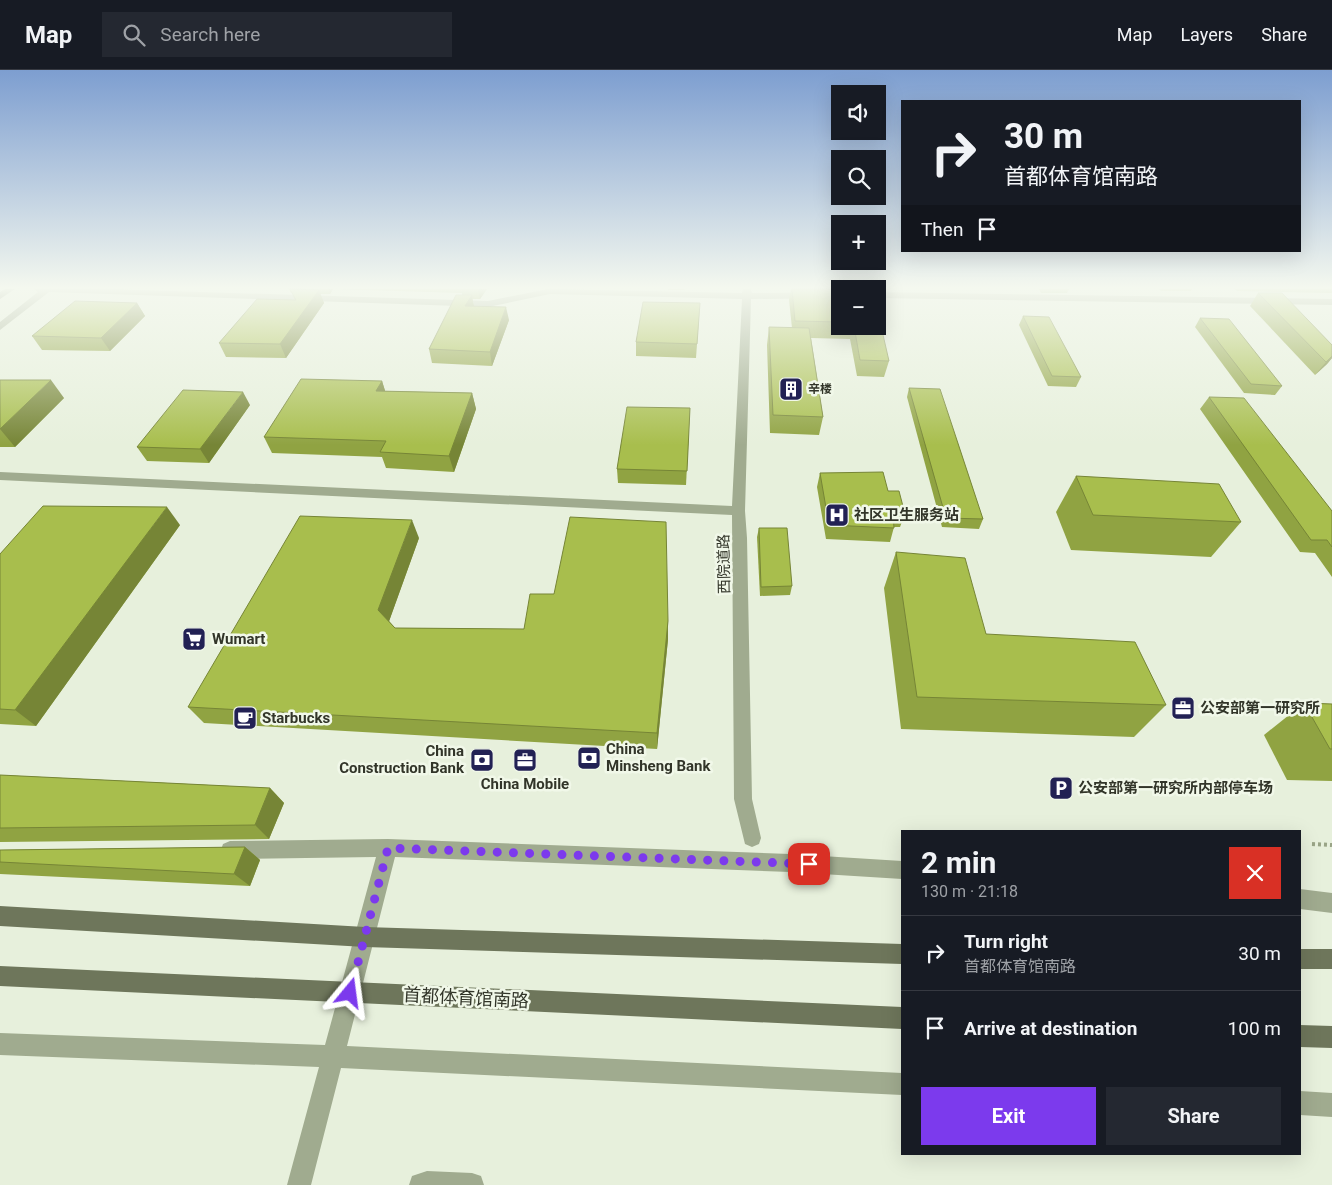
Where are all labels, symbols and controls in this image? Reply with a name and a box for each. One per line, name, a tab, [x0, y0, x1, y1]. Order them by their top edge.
search box	[102, 12, 452, 57]
text: Map	[25, 21, 72, 49]
icon: search	[120, 21, 148, 49]
text: Search here	[160, 23, 260, 46]
text: Map	[1117, 24, 1152, 45]
text: Layers	[1180, 24, 1233, 45]
text: Share	[1261, 24, 1307, 45]
map controls	[831, 85, 886, 335]
button: sound	[831, 85, 886, 140]
text: 30 m	[1004, 116, 1083, 157]
icon: right	[921, 120, 986, 185]
button: search	[831, 150, 886, 205]
text: 首都体育馆南路	[1004, 164, 1158, 189]
button: +	[831, 215, 886, 270]
icon: arrive	[973, 215, 1001, 243]
text: Then	[921, 218, 963, 241]
button: −	[831, 280, 886, 335]
building icon: 辛楼	[778, 376, 804, 402]
place label: 辛楼	[808, 382, 832, 396]
hospital icon: 社区卫生服务站	[824, 502, 850, 528]
place label: 社区卫生服务站	[854, 506, 959, 524]
street label: 西院道路	[714, 534, 734, 594]
supermarket icon: Wumart	[181, 626, 207, 652]
place label: Wumart	[212, 630, 265, 648]
office icon: 公安部第一研究所	[1170, 695, 1196, 721]
place label: 公安部第一研究所	[1200, 699, 1320, 717]
cafe icon: Starbucks	[232, 705, 258, 731]
place label: Starbucks	[262, 709, 330, 727]
place label: China Minsheng Bank	[606, 740, 711, 775]
place label: China Construction Bank	[339, 742, 465, 777]
bank icon: China Minsheng Bank	[576, 745, 602, 771]
bank icon: China Construction Bank	[469, 747, 495, 773]
office icon: China Mobile	[512, 747, 538, 773]
place label: China Mobile	[481, 775, 569, 793]
parking icon: 公安部第一研究所内部停车场	[1048, 775, 1074, 801]
place label: 公安部第一研究所内部停车场	[1078, 779, 1273, 797]
pin	[788, 843, 830, 885]
text: 2 min	[921, 845, 996, 880]
button: close	[1229, 847, 1281, 899]
icon: arrive	[795, 850, 823, 878]
text: 130 m · 21:18	[921, 882, 1018, 901]
text: Turn right	[964, 930, 1048, 953]
icon: right	[921, 939, 949, 967]
text: 30 m	[1238, 942, 1281, 965]
text: 首都体育馆南路	[964, 957, 1076, 976]
position arrow	[323, 966, 375, 1018]
street label: 首都体育馆南路	[403, 984, 529, 1011]
icon: arrive	[921, 1014, 949, 1042]
text: Arrive at destination	[964, 1017, 1137, 1040]
text: 100 m	[1228, 1017, 1281, 1040]
button: Exit	[921, 1087, 1096, 1145]
button: Share	[1106, 1087, 1281, 1145]

